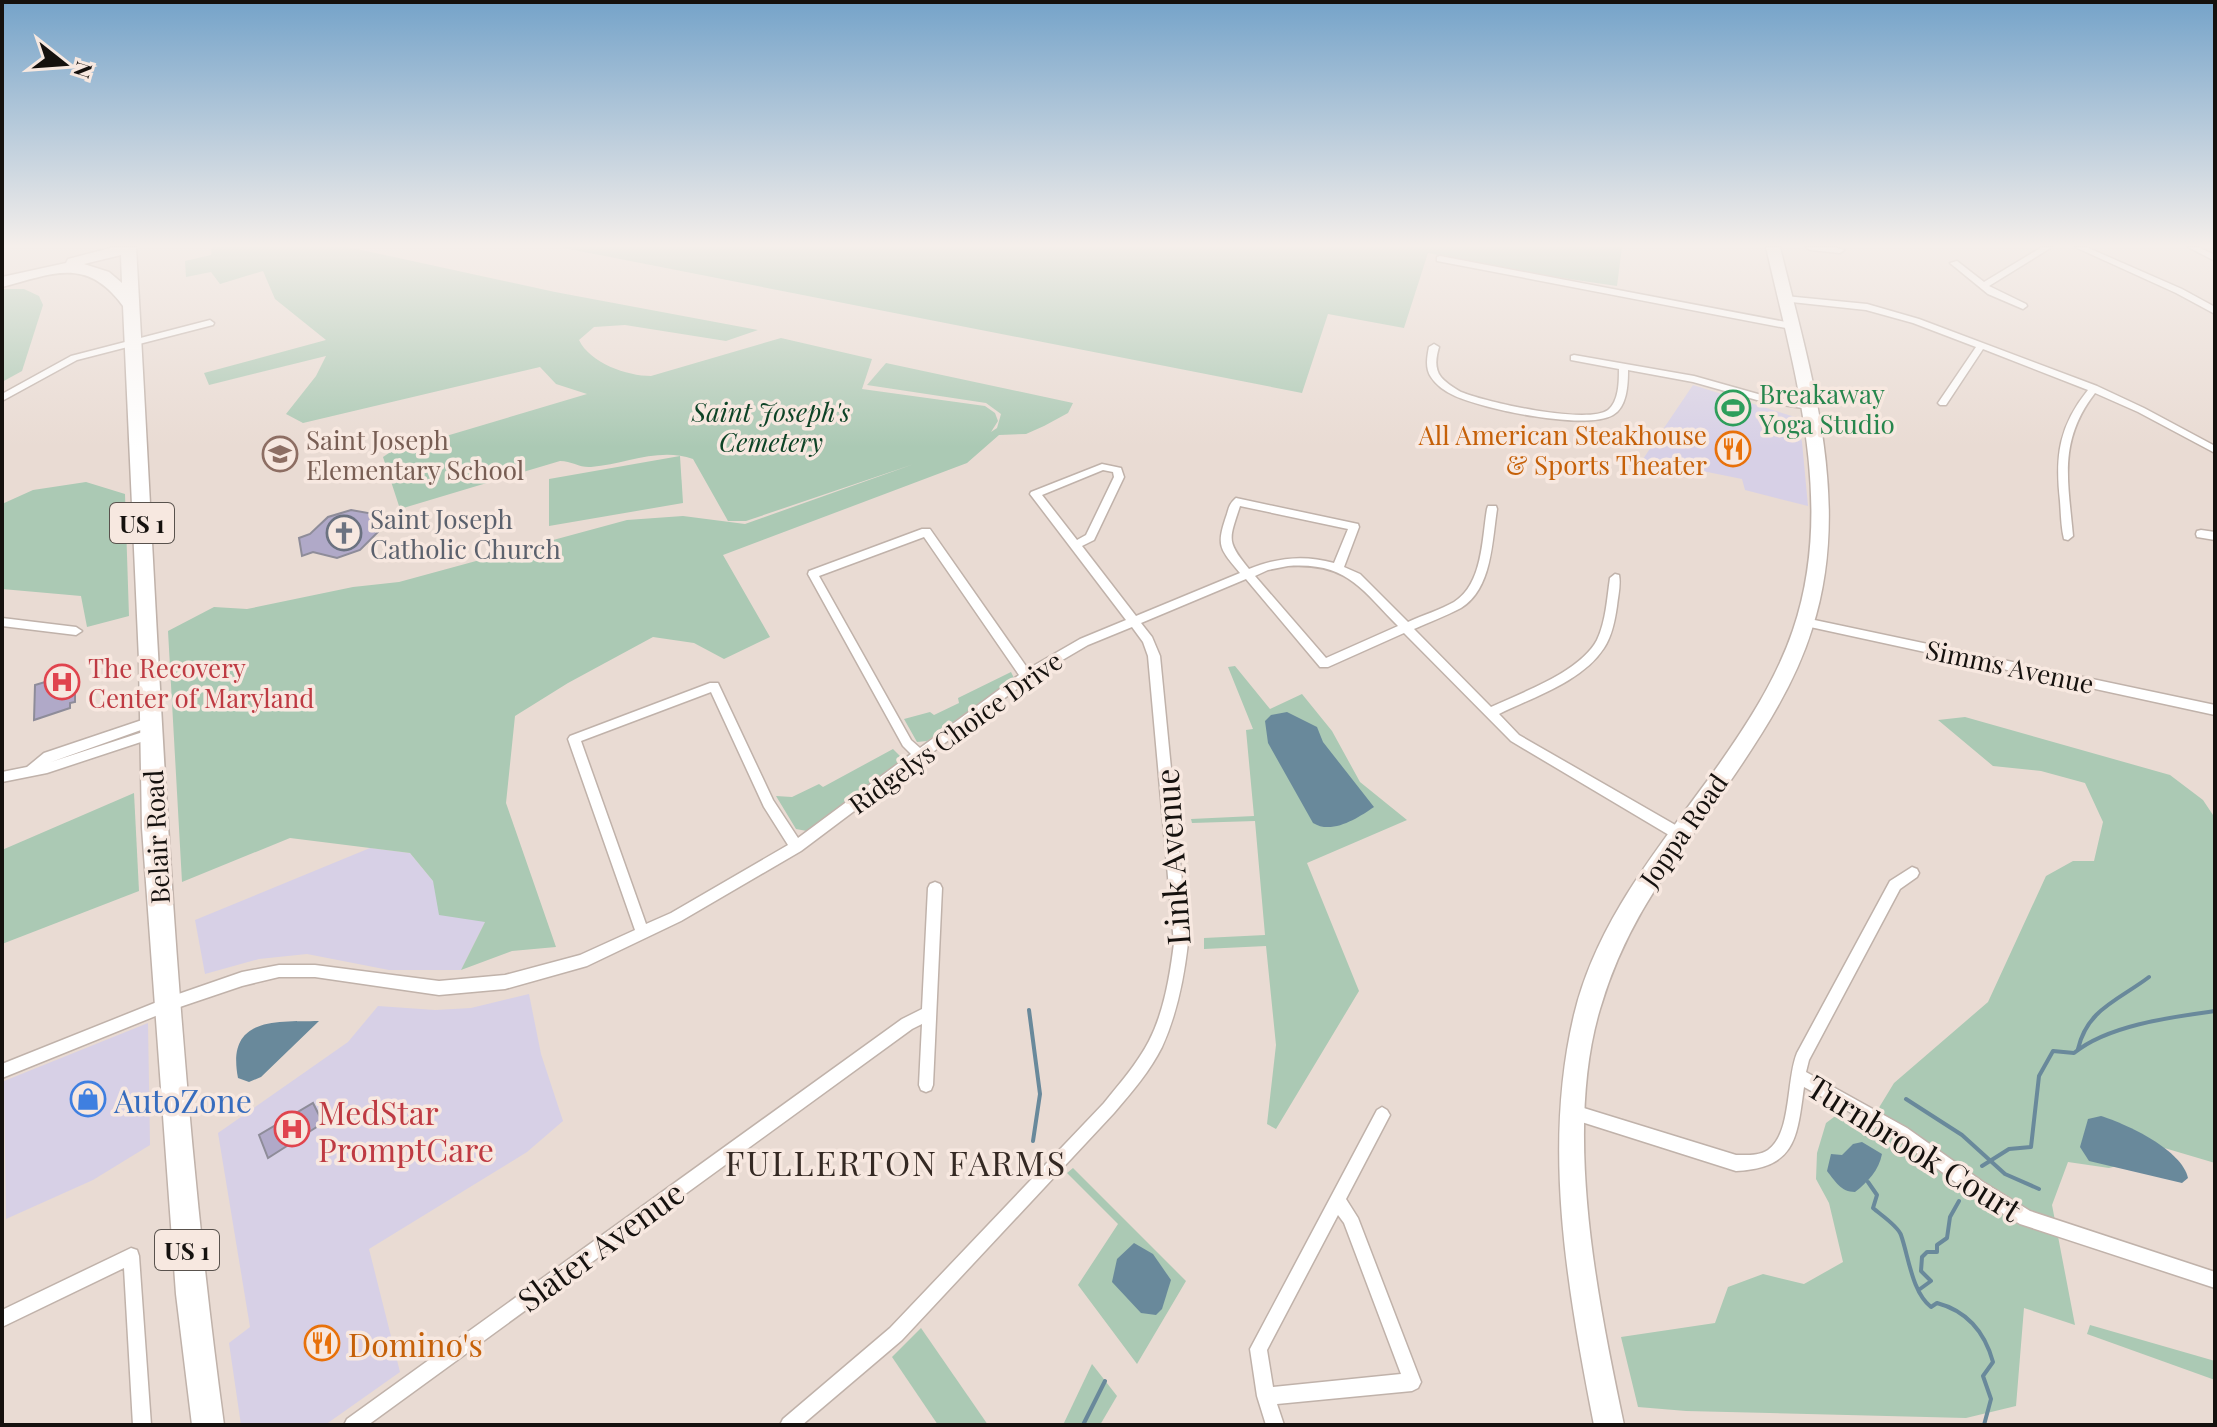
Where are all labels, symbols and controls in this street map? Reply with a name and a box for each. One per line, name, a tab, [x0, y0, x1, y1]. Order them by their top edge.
north arrow	[24, 24, 104, 104]
text: N	[67, 58, 101, 82]
place label: Breakaway Yoga Studio	[1758, 376, 1895, 441]
sports icon: Breakaway Yoga Studio	[1714, 389, 1752, 427]
park label: Saint Joseph's Cemetery	[691, 394, 850, 459]
place label: All American Steakhouse & Sports Theater	[1417, 417, 1707, 482]
place label: Saint Joseph Elementary School	[306, 422, 524, 487]
restaurant icon: All American Steakhouse & Sports Theater	[1714, 430, 1752, 468]
school or university icon: Saint Joseph Elementary School	[261, 435, 299, 473]
place label: Saint Joseph Catholic Church	[370, 501, 561, 566]
road number: US 1	[110, 503, 174, 543]
church icon: Saint Joseph Catholic Church	[325, 514, 363, 552]
street label: Simms Avenue	[1923, 631, 2097, 701]
street label: Ridgelys Choice Drive	[841, 643, 1069, 821]
place label: The Recovery Center of Maryland	[88, 650, 314, 715]
hospital icon: The Recovery Center of Maryland	[43, 663, 81, 701]
street label: Joppa Road	[1631, 766, 1735, 894]
street label: Link Avenue	[1143, 767, 1199, 947]
street label: Belair Road	[135, 769, 177, 905]
street label: Turnbrook Court	[1800, 1064, 2031, 1230]
place label: AutoZone	[113, 1078, 252, 1121]
shop icon: AutoZone	[69, 1080, 107, 1118]
place label: MedStar PromptCare	[318, 1090, 494, 1170]
hospital icon: MedStar PromptCare	[273, 1110, 311, 1148]
district label: FULLERTON FARMS	[725, 1139, 1067, 1185]
street label: Slater Avenue	[508, 1170, 692, 1320]
road number: US 1	[155, 1230, 219, 1270]
place label: Domino's	[348, 1322, 483, 1365]
restaurant icon: Domino's	[303, 1324, 341, 1362]

